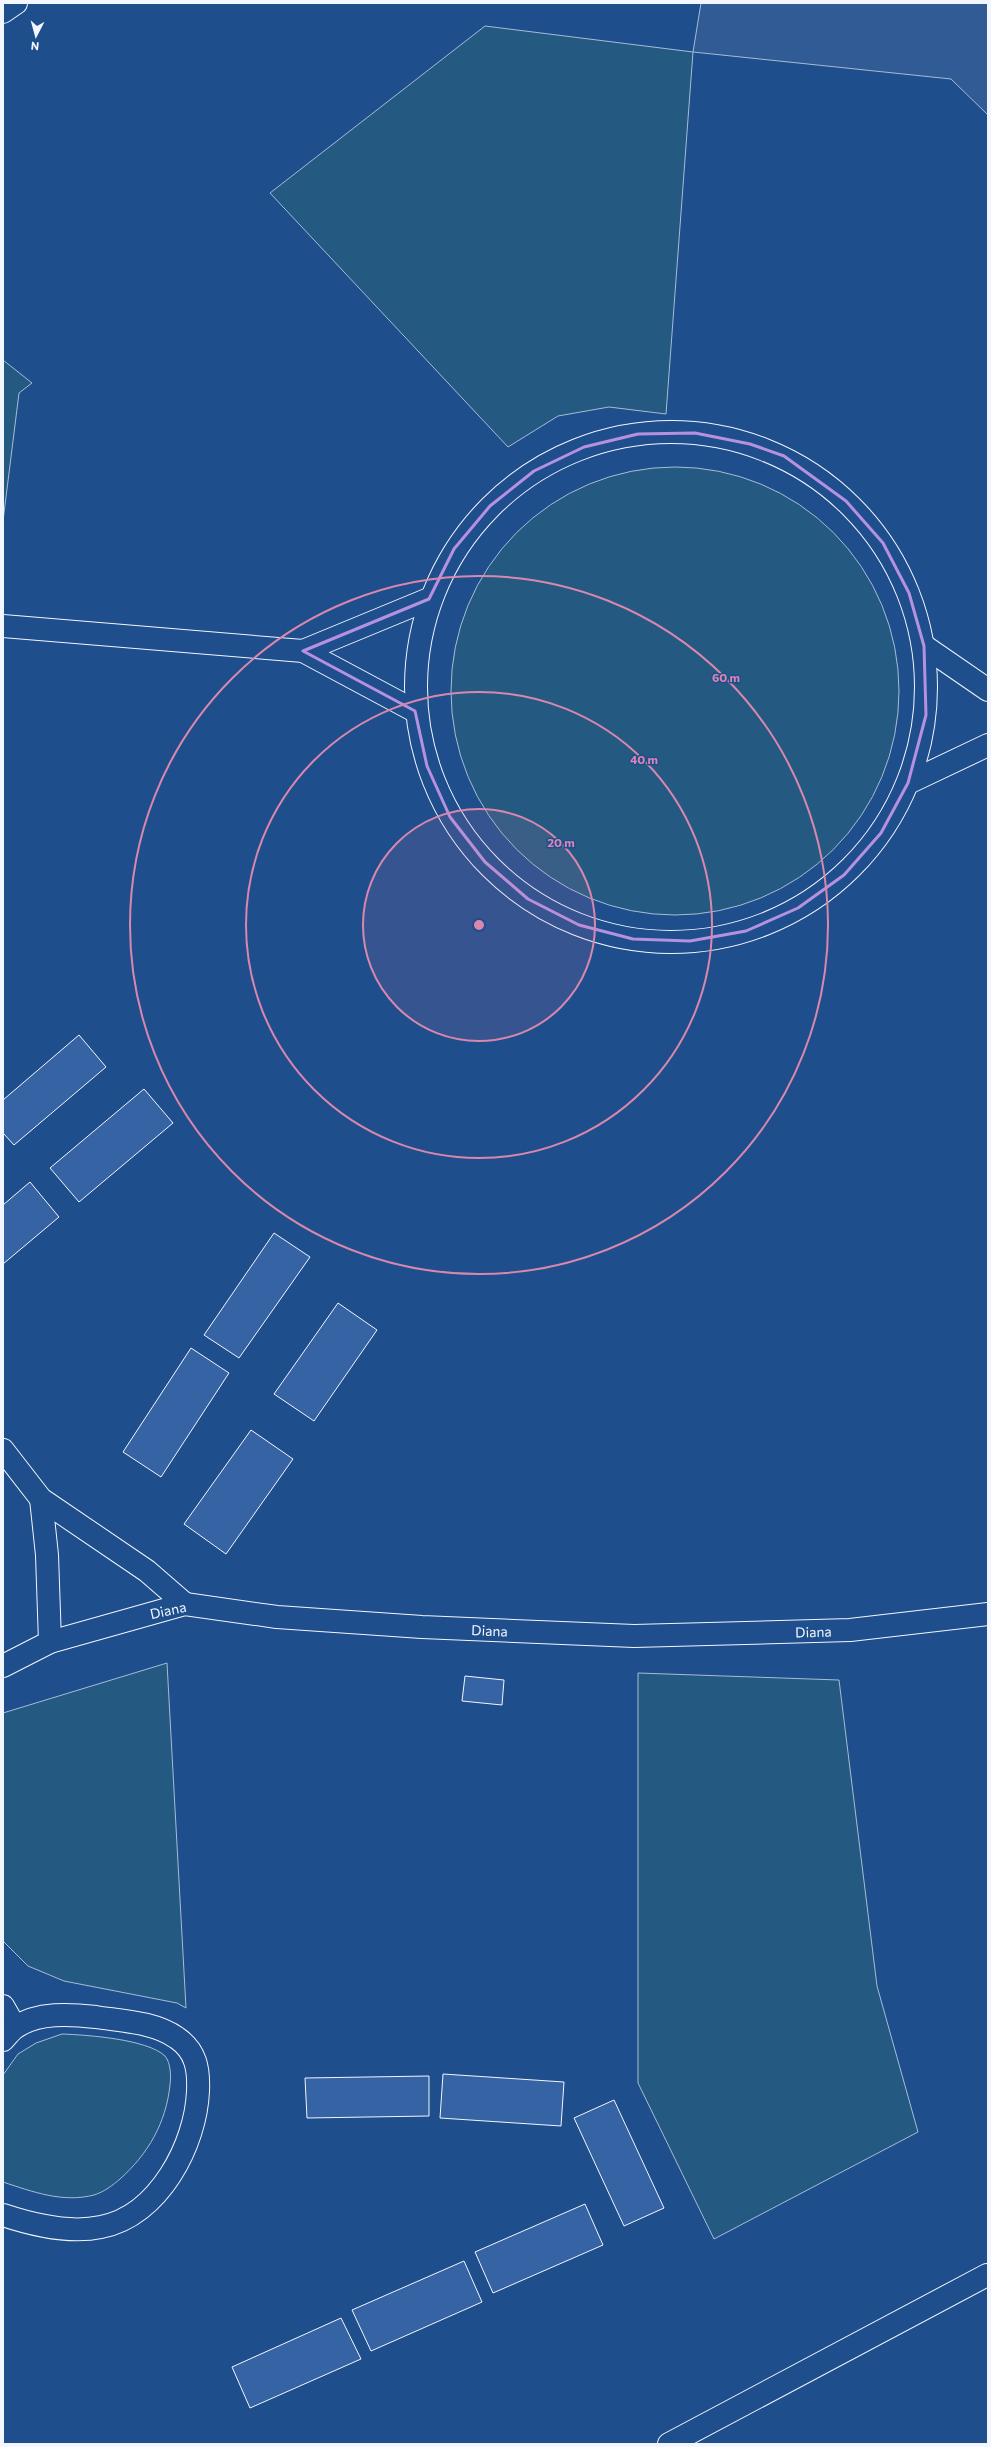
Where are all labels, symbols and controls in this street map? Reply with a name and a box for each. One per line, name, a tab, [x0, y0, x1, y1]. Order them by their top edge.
north arrow	[16, 16, 56, 56]
text: N	[30, 40, 40, 53]
text: 60 m	[712, 670, 740, 684]
text: 40 m	[630, 752, 658, 766]
text: 20 m	[547, 835, 575, 849]
centre of rings	[472, 918, 486, 932]
street label: Diana	[148, 1598, 188, 1622]
street label: Diana	[471, 1621, 508, 1639]
street label: Diana	[795, 1622, 832, 1640]

